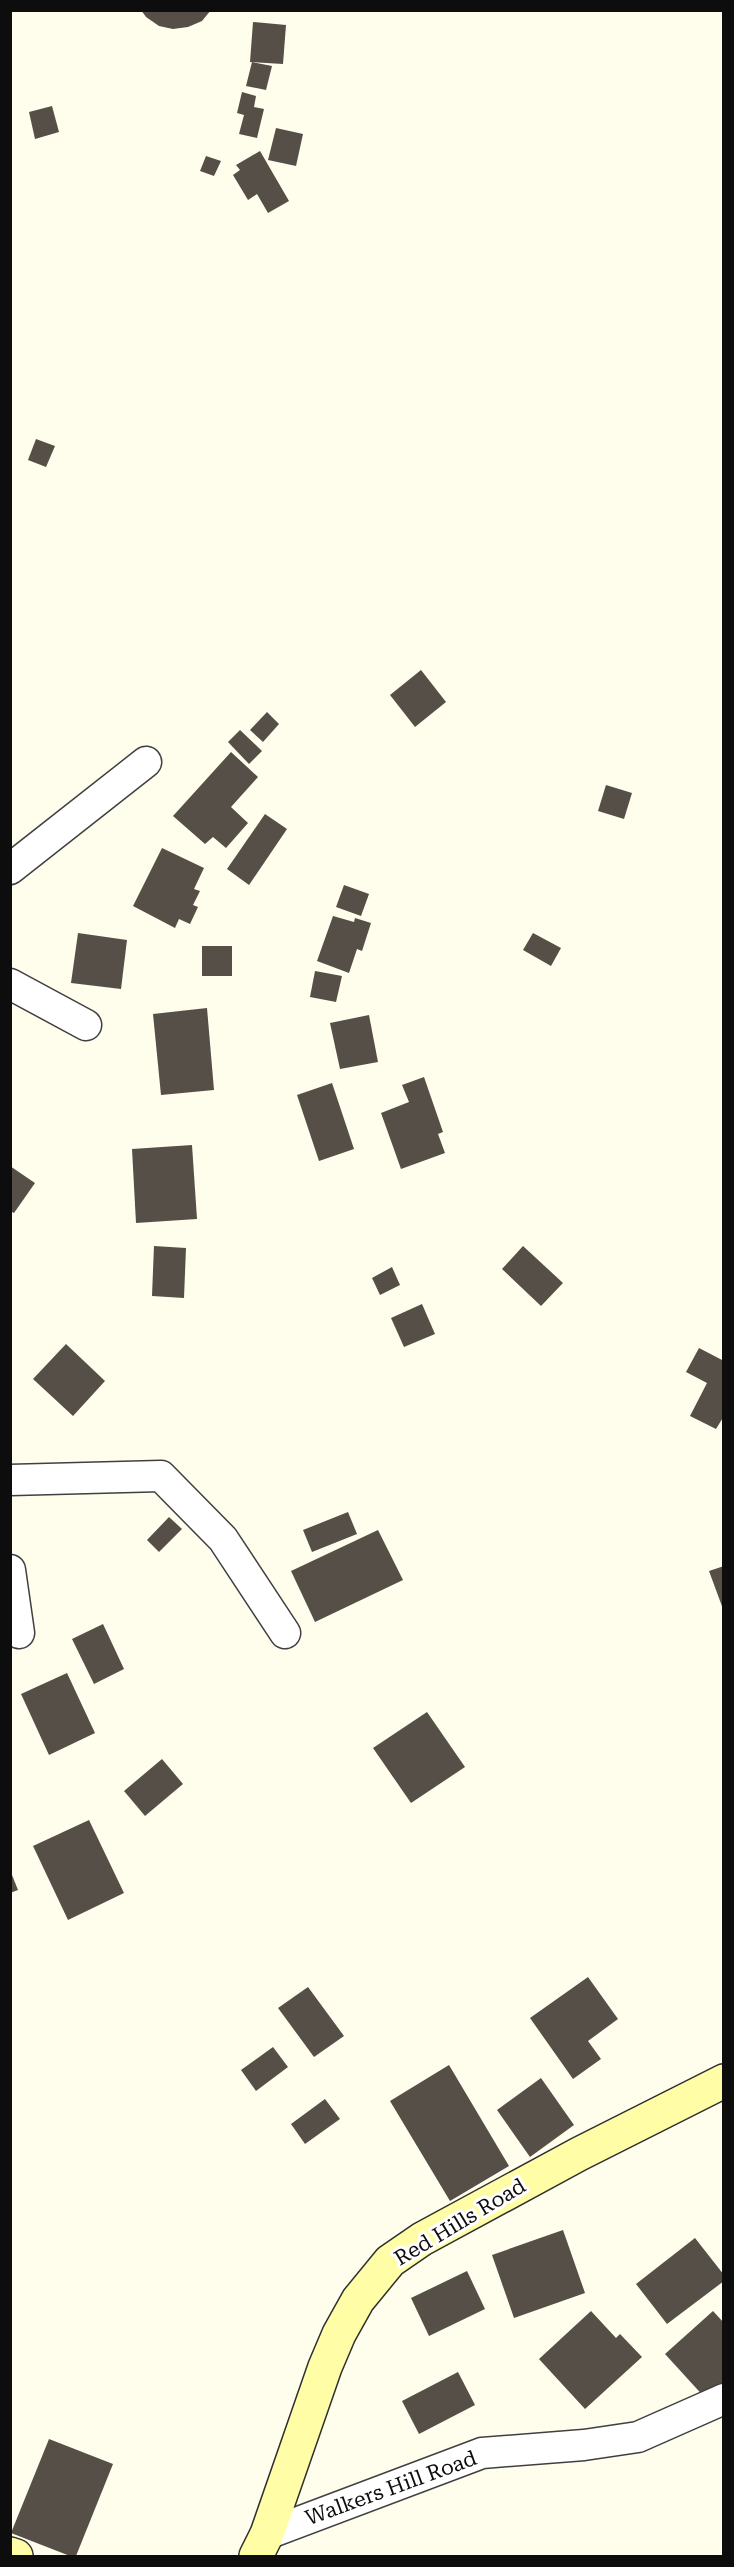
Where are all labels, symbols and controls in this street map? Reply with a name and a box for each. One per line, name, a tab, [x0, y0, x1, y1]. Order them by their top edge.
street label: Red Hills Road	[390, 2173, 530, 2271]
street label: Walkers Hill Road	[302, 2446, 480, 2530]

